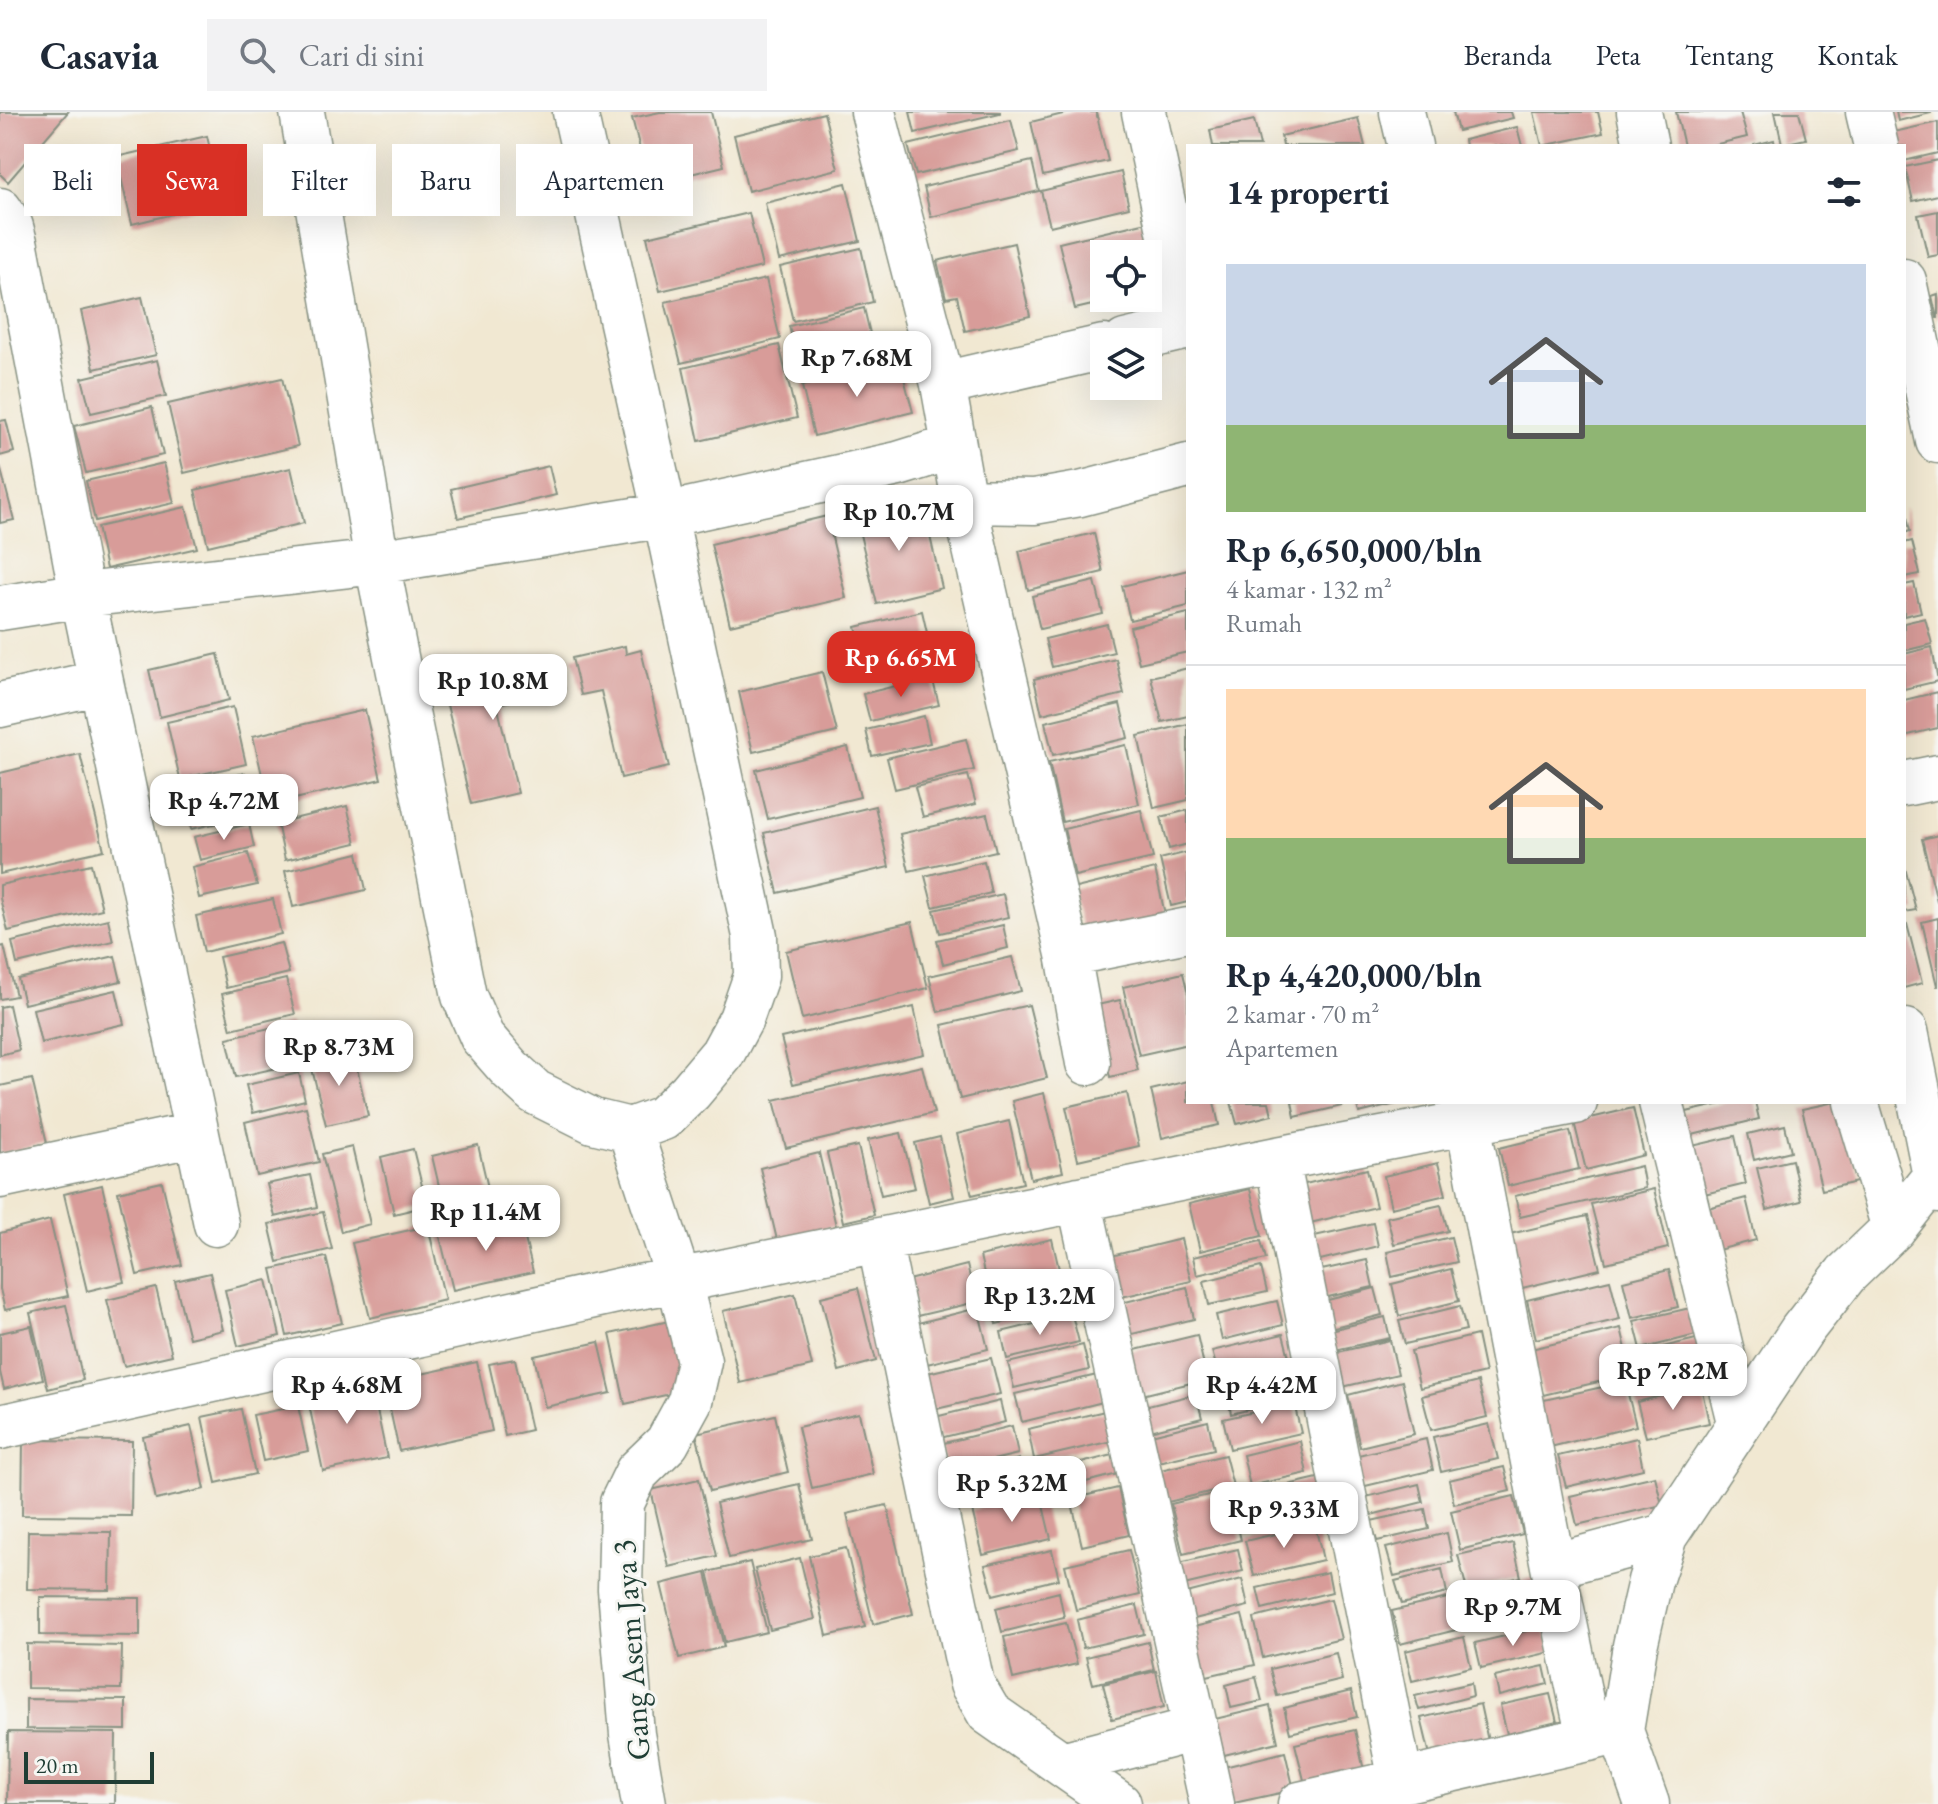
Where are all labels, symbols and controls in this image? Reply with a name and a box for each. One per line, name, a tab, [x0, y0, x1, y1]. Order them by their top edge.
search box	[207, 19, 767, 91]
text: Casavia	[40, 31, 159, 80]
icon: search	[235, 33, 279, 77]
text: Cari di sini	[299, 36, 424, 75]
text: Beranda	[1464, 37, 1552, 73]
text: Peta	[1596, 37, 1641, 73]
text: Tentang	[1685, 37, 1773, 73]
text: Kontak	[1817, 37, 1898, 73]
chip: Beli	[24, 144, 121, 216]
chip: Sewa	[137, 144, 247, 216]
chip: Filter	[263, 144, 376, 216]
chip: Baru	[392, 144, 500, 216]
chip: Apartemen	[516, 144, 693, 216]
text: 14 properti	[1226, 170, 1389, 214]
icon: filters	[1822, 170, 1866, 214]
map controls	[1090, 240, 1162, 400]
button: locate	[1090, 240, 1162, 312]
icon: home	[1474, 316, 1618, 460]
button: layers	[1090, 328, 1162, 400]
pin: Rp 7.68M	[774, 331, 940, 399]
text: Rp 7.68M	[801, 340, 913, 374]
pin: Rp 10.7M	[816, 485, 982, 553]
text: Rp 10.7M	[843, 494, 955, 528]
text: Rp 6,650,000/bln	[1226, 528, 1482, 572]
text: 4 kamar · 132 m²	[1226, 572, 1392, 606]
text: Rumah	[1226, 606, 1302, 640]
pin: Rp 6.65M	[818, 631, 984, 699]
text: Rp 6.65M	[845, 640, 957, 674]
pin: Rp 10.8M	[410, 654, 576, 722]
text: Rp 10.8M	[437, 663, 549, 697]
icon: home	[1474, 741, 1618, 885]
pin: Rp 4.72M	[141, 774, 307, 842]
text: Rp 4.72M	[168, 783, 280, 817]
text: Rp 4,420,000/bln	[1226, 953, 1482, 997]
text: 2 kamar · 70 m²	[1226, 997, 1379, 1031]
pin: Rp 8.73M	[256, 1020, 422, 1088]
text: Rp 8.73M	[283, 1029, 395, 1063]
text: Apartemen	[1226, 1031, 1338, 1065]
pin: Rp 11.4M	[403, 1185, 569, 1253]
text: Rp 11.4M	[430, 1194, 542, 1228]
pin: Rp 13.2M	[957, 1269, 1123, 1337]
text: Rp 13.2M	[984, 1278, 1096, 1312]
pin: Rp 7.82M	[1590, 1344, 1756, 1412]
text: Rp 7.82M	[1617, 1353, 1729, 1387]
pin: Rp 4.68M	[264, 1358, 430, 1426]
pin: Rp 4.42M	[1179, 1358, 1345, 1426]
text: Rp 4.68M	[291, 1367, 403, 1401]
text: Rp 4.42M	[1206, 1367, 1318, 1401]
pin: Rp 5.32M	[929, 1456, 1095, 1524]
text: Rp 5.32M	[956, 1465, 1068, 1499]
pin: Rp 9.33M	[1201, 1482, 1367, 1550]
text: Rp 9.33M	[1228, 1491, 1340, 1525]
street label: Gang Asem Jaya 3	[602, 1538, 660, 1762]
pin: Rp 9.7M	[1439, 1580, 1587, 1648]
text: Rp 9.7M	[1464, 1589, 1562, 1623]
scale bar	[24, 1748, 154, 1784]
text: 20 m	[36, 1751, 79, 1780]

